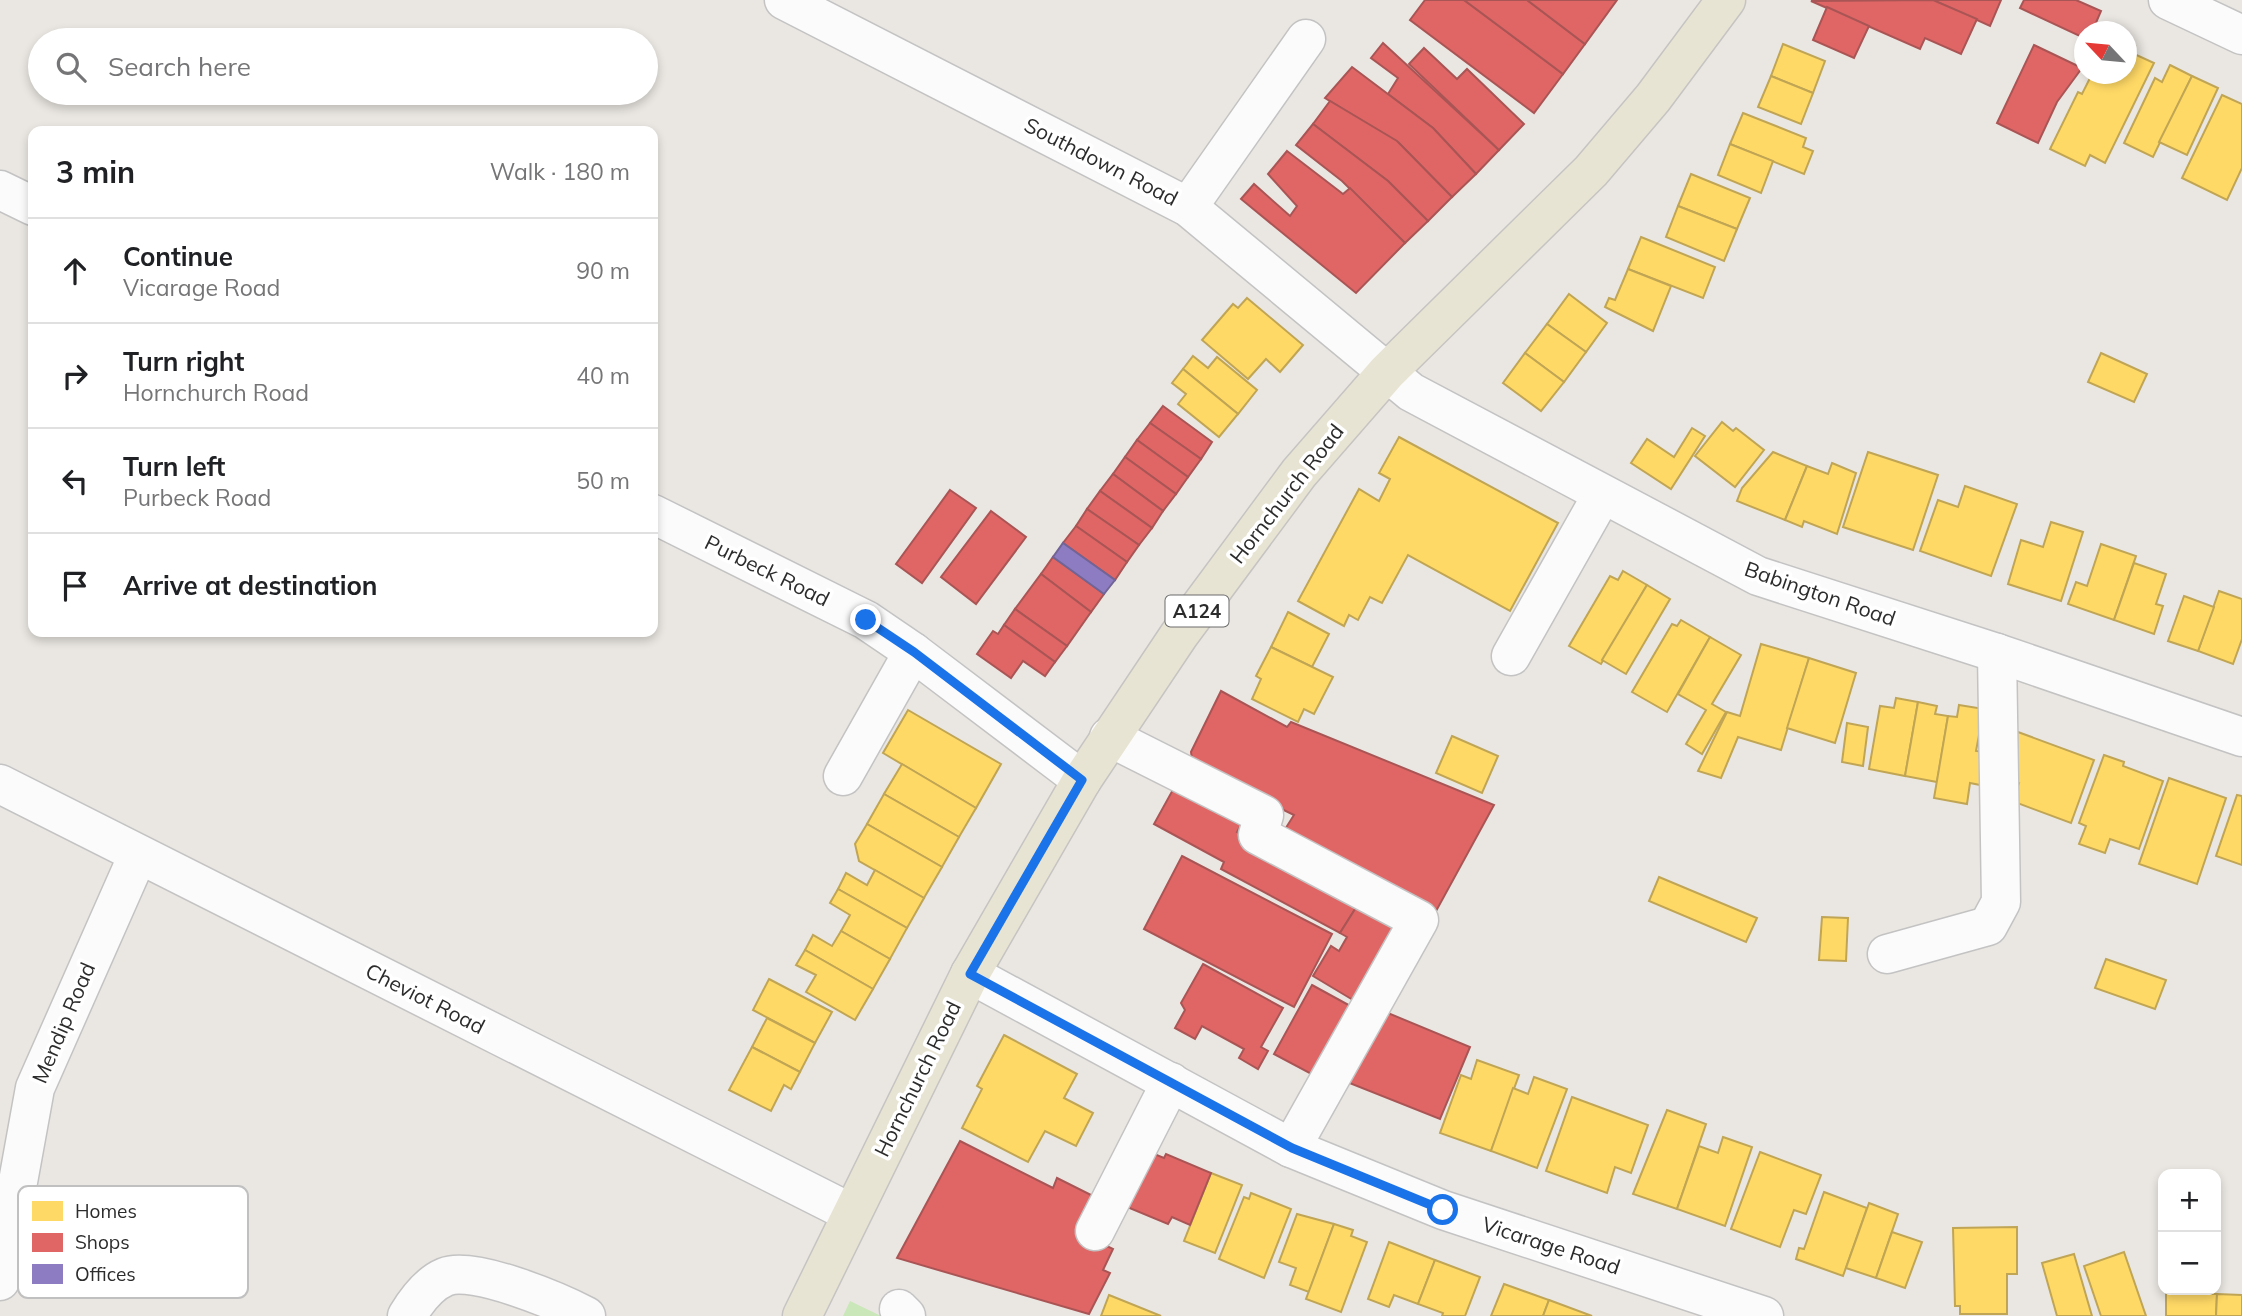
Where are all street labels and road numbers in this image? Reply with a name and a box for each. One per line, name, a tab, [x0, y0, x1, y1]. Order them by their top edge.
street label: Southdown Road	[1020, 111, 1183, 211]
street label: Hornchurch Road	[1224, 418, 1349, 568]
street label: Purbeck Road	[701, 529, 834, 611]
street label: Babington Road	[1741, 555, 1899, 631]
road number: A124	[1166, 596, 1228, 626]
street label: Cheviot Road	[361, 957, 489, 1039]
street label: Mendip Road	[26, 958, 100, 1087]
street label: Hornchurch Road	[868, 996, 966, 1161]
street label: Vicarage Road	[1479, 1210, 1624, 1280]

